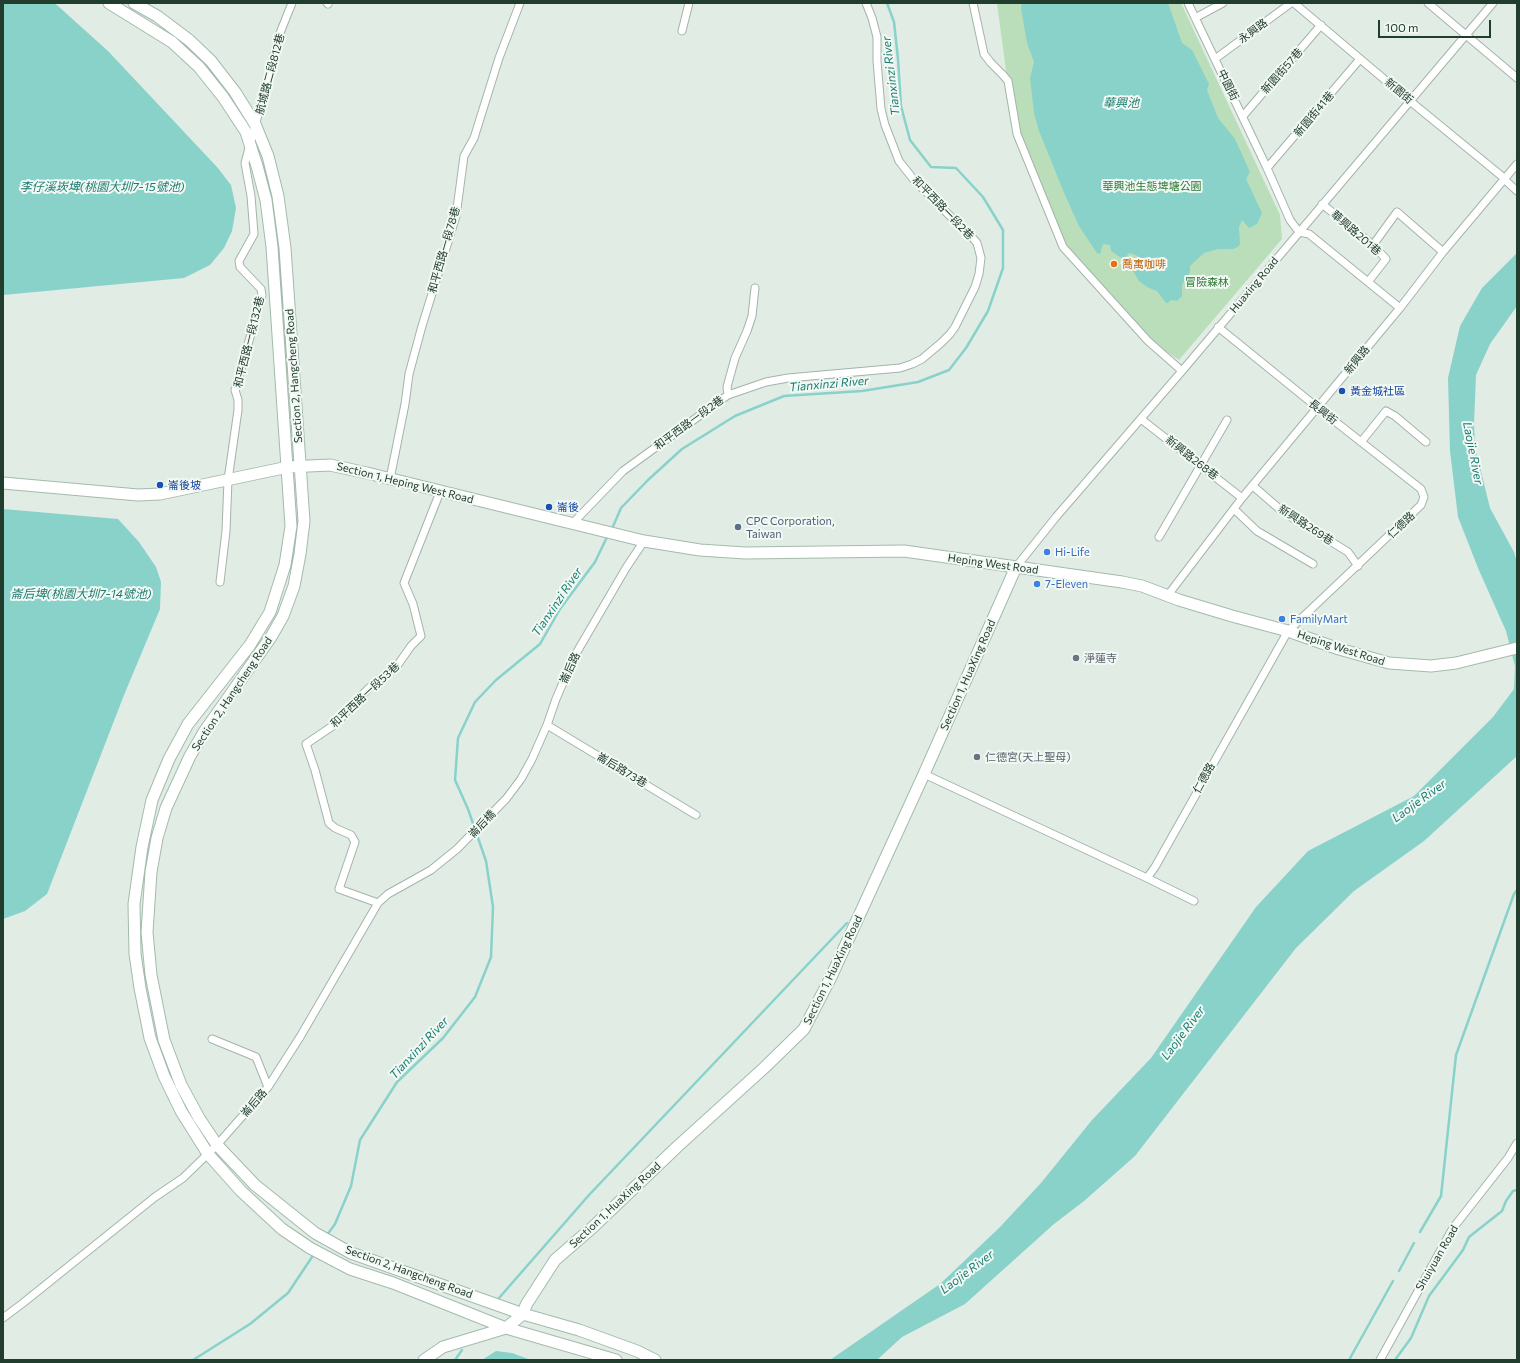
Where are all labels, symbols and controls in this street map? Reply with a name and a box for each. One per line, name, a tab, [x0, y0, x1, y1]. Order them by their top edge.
scale bar	[1380, 12, 1493, 38]
street label: 永興路	[1236, 16, 1270, 46]
text: 100 m	[1385, 20, 1419, 34]
street label: 航城路二段812巷	[253, 32, 287, 116]
water label: Tianxinzi River	[879, 35, 903, 117]
street label: 新園街57巷	[1259, 45, 1305, 97]
street label: 中園街	[1215, 67, 1241, 103]
street label: 新園街	[1382, 75, 1416, 107]
street label: 新園街41巷	[1291, 89, 1337, 139]
water label: 華興池	[1103, 96, 1139, 110]
street label: 和平西路一段2巷	[909, 174, 977, 242]
park label: 華興池生態埤塘公園	[1103, 179, 1201, 193]
water label: 李仔溪崁埤(桃園大圳7-15號池)	[20, 180, 184, 194]
street label: 和平西路一段78巷	[425, 205, 463, 295]
street label: 華興路201巷	[1328, 208, 1384, 258]
street label: Huaxing Road	[1227, 254, 1281, 316]
place label: 喬寓咖啡	[1122, 257, 1166, 271]
marker: 喬寓咖啡	[1109, 259, 1119, 269]
park label: 冒險森林	[1185, 275, 1229, 289]
street label: 和平西路一段132巷	[231, 295, 267, 389]
street label: Section 2, Hangcheng Road	[283, 308, 305, 444]
street label: 新興路	[1341, 343, 1373, 377]
water label: Tianxinzi River	[789, 373, 869, 395]
place label: 黃金城社區	[1350, 384, 1405, 398]
marker: 黃金城社區	[1337, 386, 1347, 396]
street label: 和平西路一段2巷	[652, 393, 726, 453]
street label: 長興街	[1306, 397, 1340, 427]
water label: Laojie River	[1460, 421, 1486, 485]
street label: 新興路268巷	[1163, 433, 1221, 483]
street label: Section 1, Heping West Road	[335, 460, 475, 506]
place label: 崙後坡	[168, 478, 201, 492]
marker: 崙後坡	[155, 480, 165, 490]
place label: 崙後	[557, 500, 579, 514]
marker: 崙後	[544, 502, 554, 512]
street label: 新興路269巷	[1276, 502, 1336, 548]
street label: 仁德路	[1384, 509, 1418, 541]
place label: CPC Corporation, Taiwan	[746, 514, 834, 540]
marker: CPC Corporation, Taiwan	[733, 522, 743, 532]
place label: Hi-Life	[1055, 545, 1090, 559]
marker: Hi-Life	[1042, 547, 1052, 557]
street label: Heping West Road	[947, 551, 1039, 577]
water label: Tianxinzi River	[529, 565, 585, 639]
place label: 7-Eleven	[1045, 577, 1088, 591]
marker: 7-Eleven	[1032, 579, 1042, 589]
water label: 崙后埤(桃園大圳7-14號池)	[11, 587, 151, 601]
place label: FamilyMart	[1290, 612, 1348, 626]
marker: FamilyMart	[1277, 614, 1287, 624]
street label: Section 1, HuaXing Road	[938, 618, 998, 732]
street label: Heping West Road	[1296, 628, 1386, 668]
street label: Section 2, Hangcheng Road	[189, 635, 275, 753]
street label: 崙后路	[557, 650, 583, 686]
place label: 淨蓮寺	[1084, 651, 1117, 665]
marker: 淨蓮寺	[1071, 653, 1081, 663]
street label: 和平西路一段53巷	[328, 660, 402, 730]
street label: 崙后路73巷	[595, 750, 649, 790]
place label: 仁德宮(天上聖母)	[985, 750, 1070, 764]
marker: 仁德宮(天上聖母)	[972, 752, 982, 762]
street label: 仁德路	[1190, 760, 1218, 796]
water label: Laojie River	[1389, 777, 1449, 825]
street label: 崙后橋	[466, 808, 498, 840]
street label: Section 1, HuaXing Road	[801, 913, 865, 1027]
water label: Laojie River	[1158, 1003, 1208, 1063]
water label: Tianxinzi River	[386, 1014, 452, 1082]
street label: 崙后路	[238, 1086, 270, 1120]
street label: Section 1, HuaXing Road	[567, 1159, 663, 1251]
street label: Shuiyuan Road	[1413, 1223, 1461, 1293]
street label: Section 2, Hangcheng Road	[344, 1243, 474, 1301]
water label: Laojie River	[937, 1247, 997, 1297]

